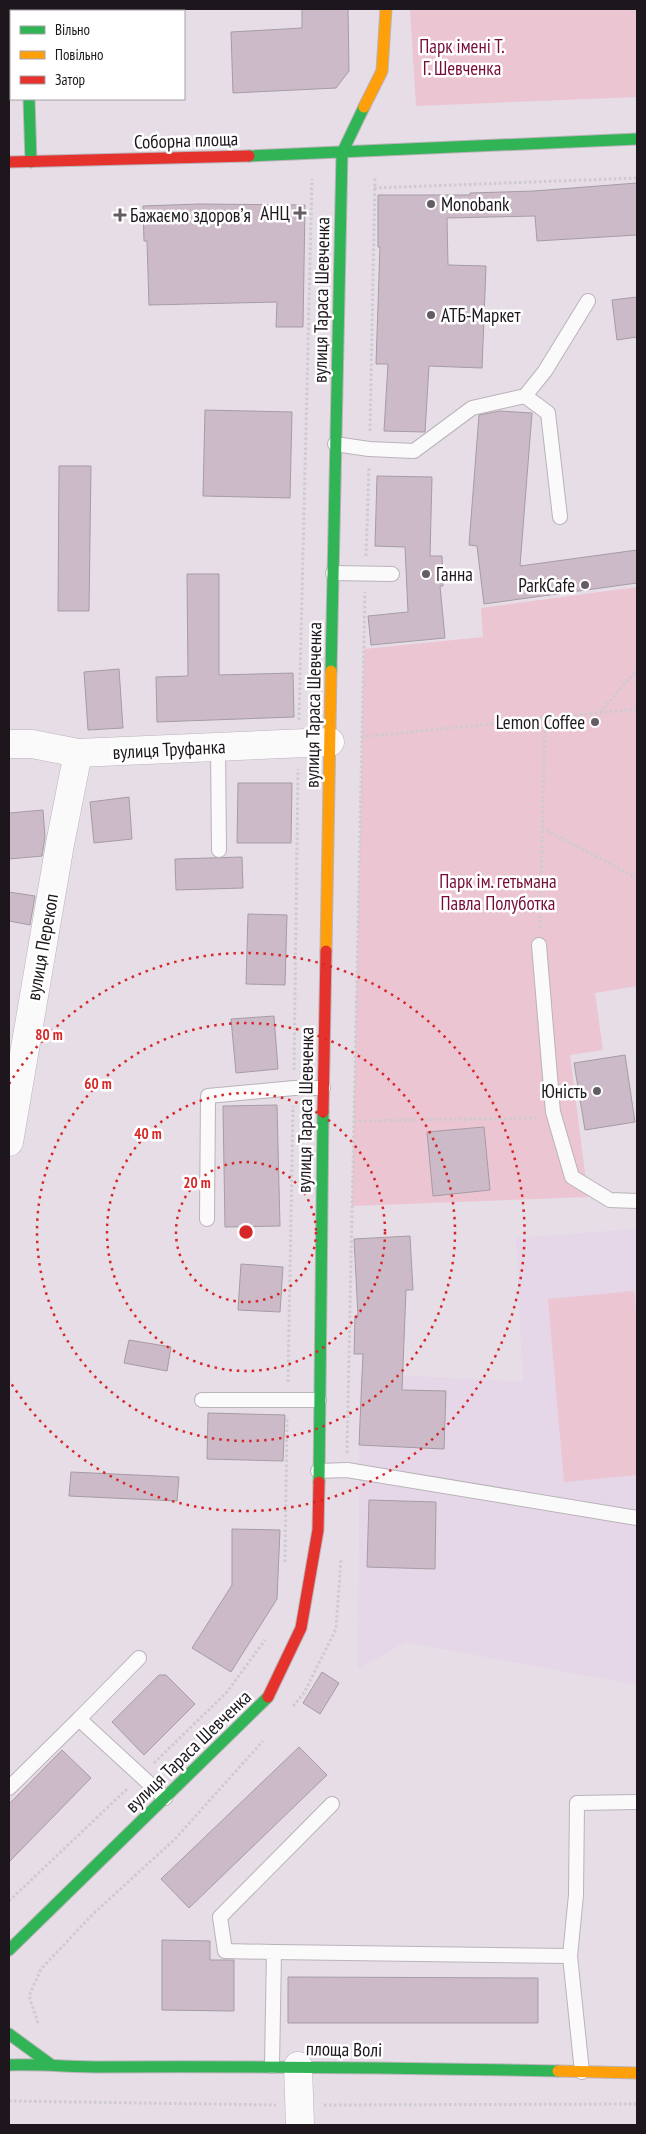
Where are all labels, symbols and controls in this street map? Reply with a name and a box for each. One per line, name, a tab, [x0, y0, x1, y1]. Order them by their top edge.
legend	[10, 10, 185, 100]
text: Вільно	[55, 20, 90, 39]
park label: Парк імені Т. Г. Шевченка	[419, 34, 505, 80]
text: Повільно	[55, 45, 103, 64]
text: Затор	[55, 70, 85, 89]
street label: Соборна площа	[134, 126, 238, 154]
place label: Monobank	[441, 192, 510, 216]
marker: Monobank	[425, 198, 437, 210]
place label: АНЦ	[260, 201, 291, 225]
place label: Бажаємо здоровʼя	[130, 203, 251, 227]
marker: АНЦ	[294, 207, 306, 219]
marker: Бажаємо здоровʼя	[114, 209, 126, 221]
street label: вулиця Тараса Шевченка	[308, 217, 334, 383]
place label: АТБ-Маркет	[441, 303, 521, 327]
marker: АТБ-Маркет	[425, 309, 437, 321]
place label: Ганна	[436, 562, 473, 586]
marker: Ганна	[420, 568, 432, 580]
place label: ParkCafe	[518, 573, 575, 597]
marker: ParkCafe	[579, 579, 591, 591]
street label: вулиця Тараса Шевченка	[300, 622, 326, 788]
place label: Lemon Coffee	[496, 710, 585, 734]
marker: Lemon Coffee	[589, 716, 601, 728]
street label: вулиця Труфанка	[112, 734, 226, 764]
park label: Парк ім. гетьмана Павла Полуботка	[439, 869, 557, 915]
street label: вулиця Перекоп	[21, 892, 63, 1002]
text: 80 m	[35, 1025, 63, 1044]
street label: вулиця Тараса Шевченка	[292, 1027, 318, 1193]
text: 60 m	[84, 1074, 112, 1093]
place label: Юність	[541, 1079, 587, 1103]
marker: Юність	[591, 1085, 603, 1097]
text: 40 m	[134, 1124, 162, 1143]
text: 20 m	[183, 1173, 211, 1192]
centre of rings	[237, 1223, 255, 1241]
street label: вулиця Тараса Шевченка	[120, 1685, 256, 1817]
street label: площа Волі	[306, 2036, 382, 2062]

